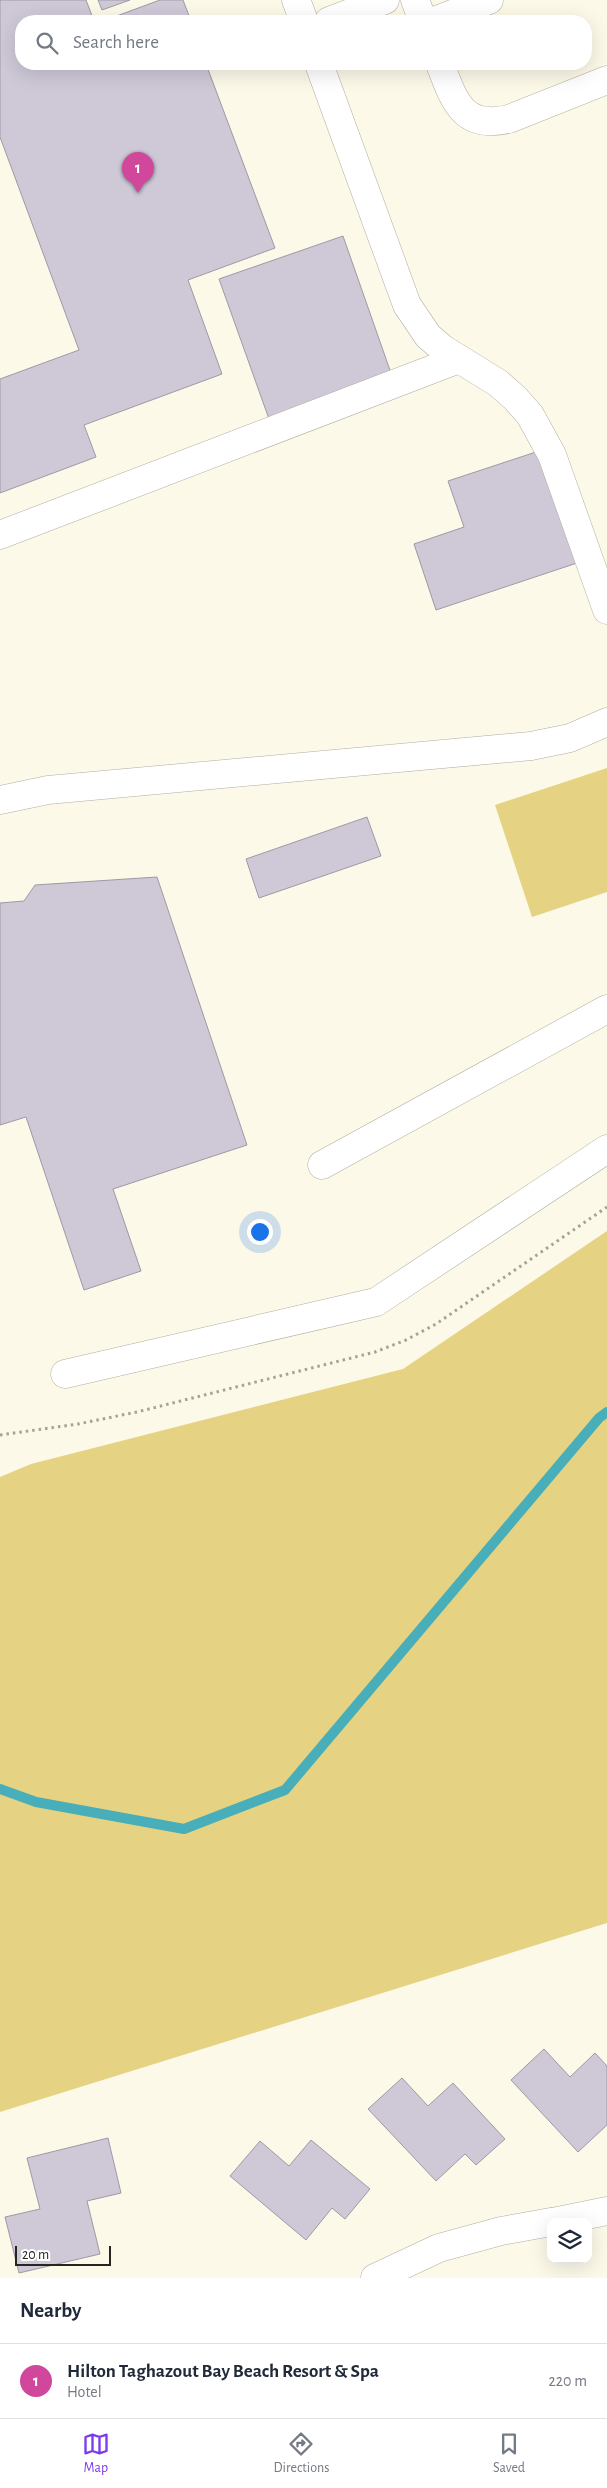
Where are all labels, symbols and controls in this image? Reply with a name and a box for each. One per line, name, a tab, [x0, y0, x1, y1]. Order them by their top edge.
search box	[15, 15, 592, 70]
icon: search	[33, 29, 61, 57]
text: Search here	[73, 33, 159, 52]
pin: 1	[122, 152, 154, 193]
your location	[247, 1219, 273, 1245]
map controls	[547, 2218, 592, 2263]
button: layers	[547, 2218, 592, 2263]
scale bar	[15, 2243, 111, 2266]
text: 20 m	[22, 2248, 49, 2262]
text: Nearby	[20, 2300, 81, 2321]
text: Hilton Taghazout Bay Beach Resort & Spa	[67, 2362, 379, 2381]
text: 1	[33, 2373, 39, 2389]
text: 220 m	[549, 2373, 587, 2389]
text: Hotel	[67, 2384, 102, 2400]
tab: Map	[82, 2430, 110, 2477]
tab: Directions	[274, 2430, 329, 2477]
tab: Saved	[493, 2430, 525, 2477]

